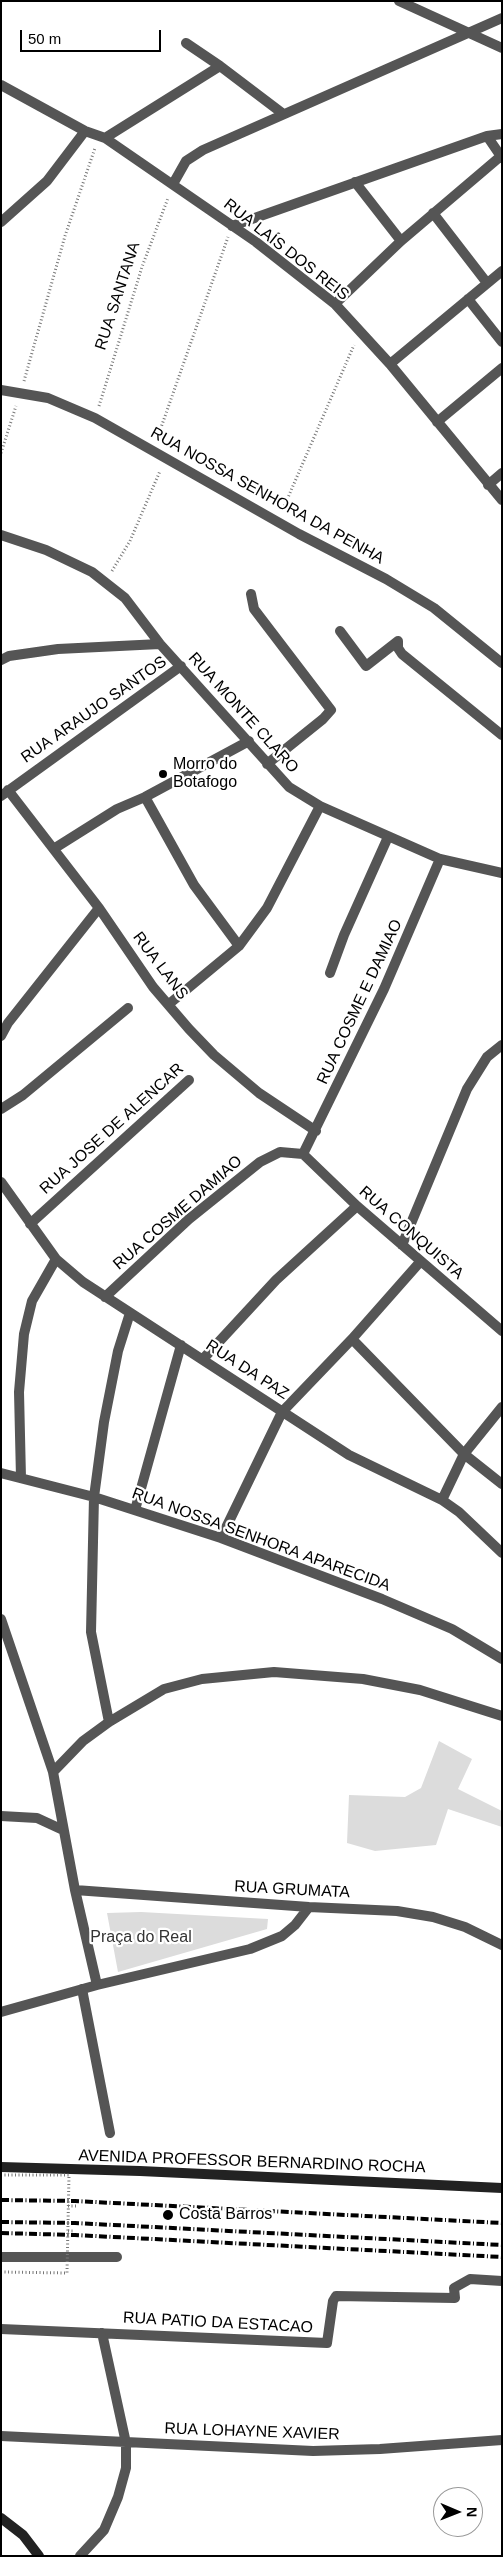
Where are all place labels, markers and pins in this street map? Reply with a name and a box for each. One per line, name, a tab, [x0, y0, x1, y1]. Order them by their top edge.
place label: Morro do Botafogo	[173, 755, 237, 793]
marker: Morro do Botafogo	[157, 768, 169, 780]
place label: Costa Barros	[179, 2205, 272, 2225]
marker: Costa Barros	[161, 2208, 175, 2222]

